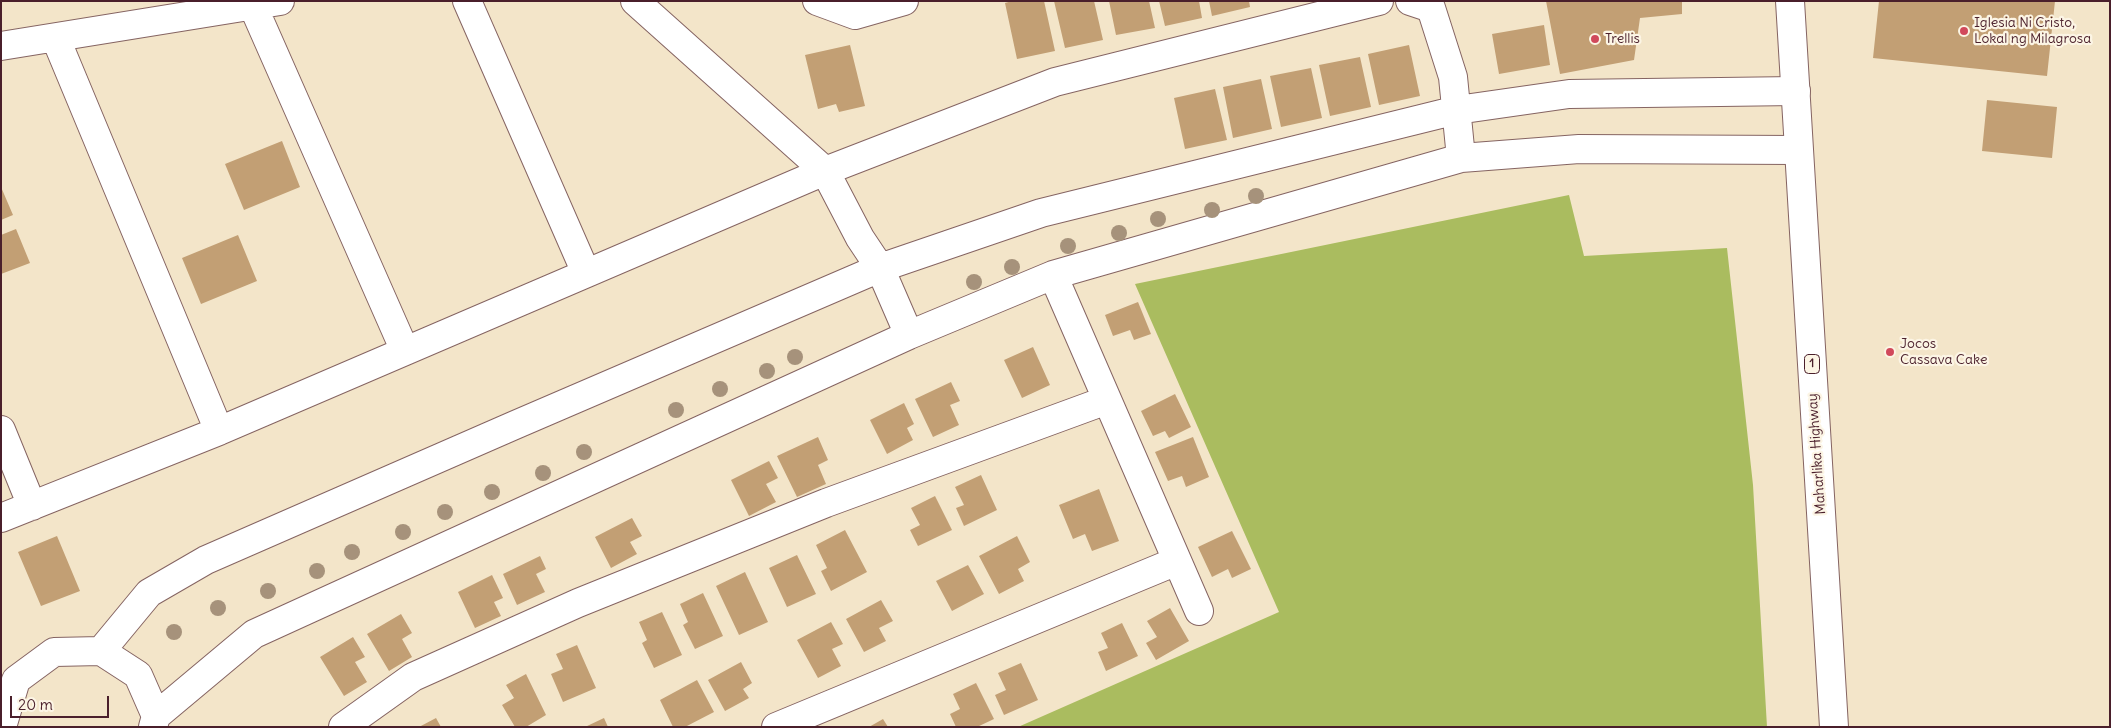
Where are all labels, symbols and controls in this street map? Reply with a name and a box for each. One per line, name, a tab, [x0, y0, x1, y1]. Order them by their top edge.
place label: Iglesia Ni Cristo, Lokal ng Milagrosa	[1974, 15, 2091, 48]
marker: Iglesia Ni Cristo, Lokal ng Milagrosa	[1958, 25, 1970, 37]
place label: Trellis	[1605, 31, 1640, 47]
marker: Trellis	[1589, 33, 1601, 45]
place label: Jocos Cassava Cake	[1900, 336, 1988, 368]
marker: Jocos Cassava Cake	[1884, 346, 1896, 358]
road number: 1	[1804, 354, 1820, 374]
street label: Maharlika Highway	[1804, 393, 1830, 515]
scale bar	[12, 686, 111, 718]
text: 20 m	[18, 695, 53, 714]

